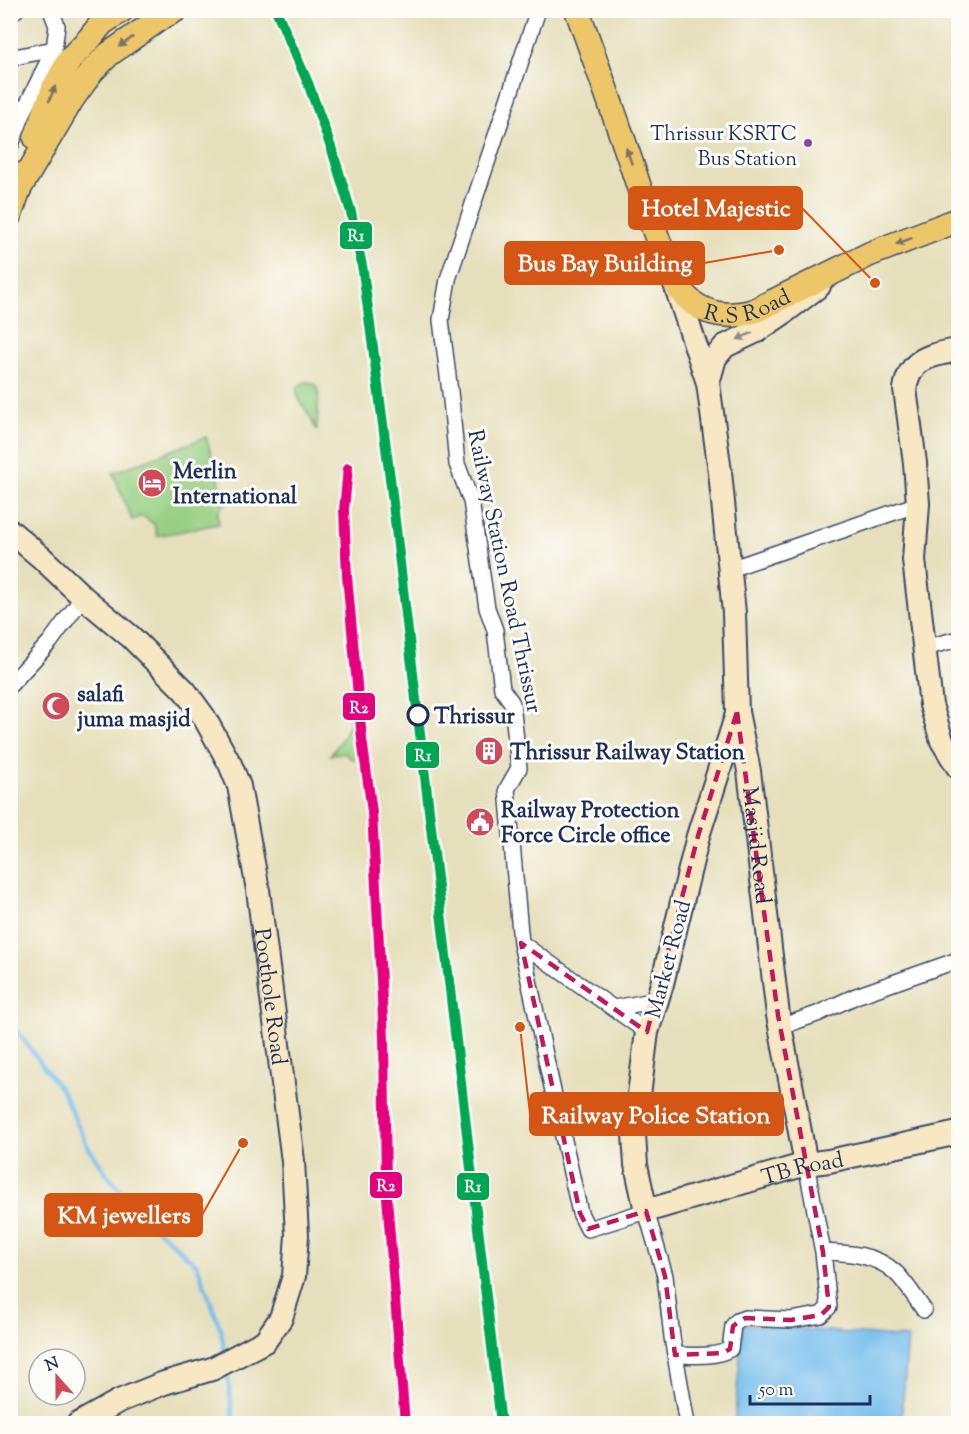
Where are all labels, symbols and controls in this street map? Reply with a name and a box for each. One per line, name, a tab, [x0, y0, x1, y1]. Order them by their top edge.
one-way arrow	[119, 36, 135, 48]
one-way arrow	[48, 85, 57, 103]
place label: Thrissur KSRTC Bus Station	[650, 121, 797, 175]
marker: Thrissur KSRTC Bus Station	[802, 137, 814, 149]
one-way arrow	[623, 147, 633, 165]
callout: Hotel Majestic	[629, 187, 802, 229]
text: Hotel Majestic	[642, 193, 791, 227]
line badge: R1	[339, 221, 373, 250]
text: R1	[348, 226, 365, 249]
one-way arrow	[895, 236, 913, 246]
callout: Bus Bay Building	[505, 242, 704, 284]
text: Bus Bay Building	[518, 248, 693, 282]
street label: R.S Road	[700, 282, 797, 334]
one-way arrow	[736, 332, 754, 341]
street label: Railway Station Road Thrissur	[457, 427, 549, 716]
place label: Merlin International	[173, 457, 298, 514]
hotel icon: Merlin International	[136, 467, 168, 499]
place label: salafi juma masjid	[77, 680, 191, 737]
mosque icon: salafi juma masjid	[40, 690, 72, 722]
line badge: R2	[342, 692, 376, 721]
text: R2	[350, 698, 369, 721]
place label: Thrissur	[434, 702, 516, 734]
marker: Thrissur	[407, 704, 429, 726]
building icon: Thrissur Railway Station	[473, 735, 505, 767]
place label: Thrissur Railway Station	[510, 738, 745, 770]
line badge: R1	[405, 741, 440, 769]
text: R1	[415, 746, 432, 769]
street label: Masjid Road	[732, 785, 778, 906]
place label: Railway Protection Force Circle office	[501, 796, 680, 853]
public building icon: Railway Protection Force Circle office	[464, 806, 496, 838]
street label: Market Road	[639, 897, 701, 1023]
street label: Poothole Road	[244, 926, 293, 1067]
callout: Railway Police Station	[530, 1093, 783, 1135]
text: Railway Police Station	[542, 1100, 771, 1134]
street label: TB Road	[758, 1145, 847, 1195]
line badge: R2	[369, 1171, 403, 1199]
line badge: R1	[456, 1172, 490, 1201]
text: R2	[377, 1176, 396, 1199]
text: R1	[465, 1177, 482, 1200]
callout: KM jewellers	[45, 1194, 202, 1236]
text: KM jewellers	[57, 1200, 191, 1234]
north arrow	[27, 1347, 87, 1407]
text: N	[42, 1352, 63, 1378]
scale bar	[750, 1368, 870, 1406]
text: 50 m	[758, 1378, 794, 1404]

